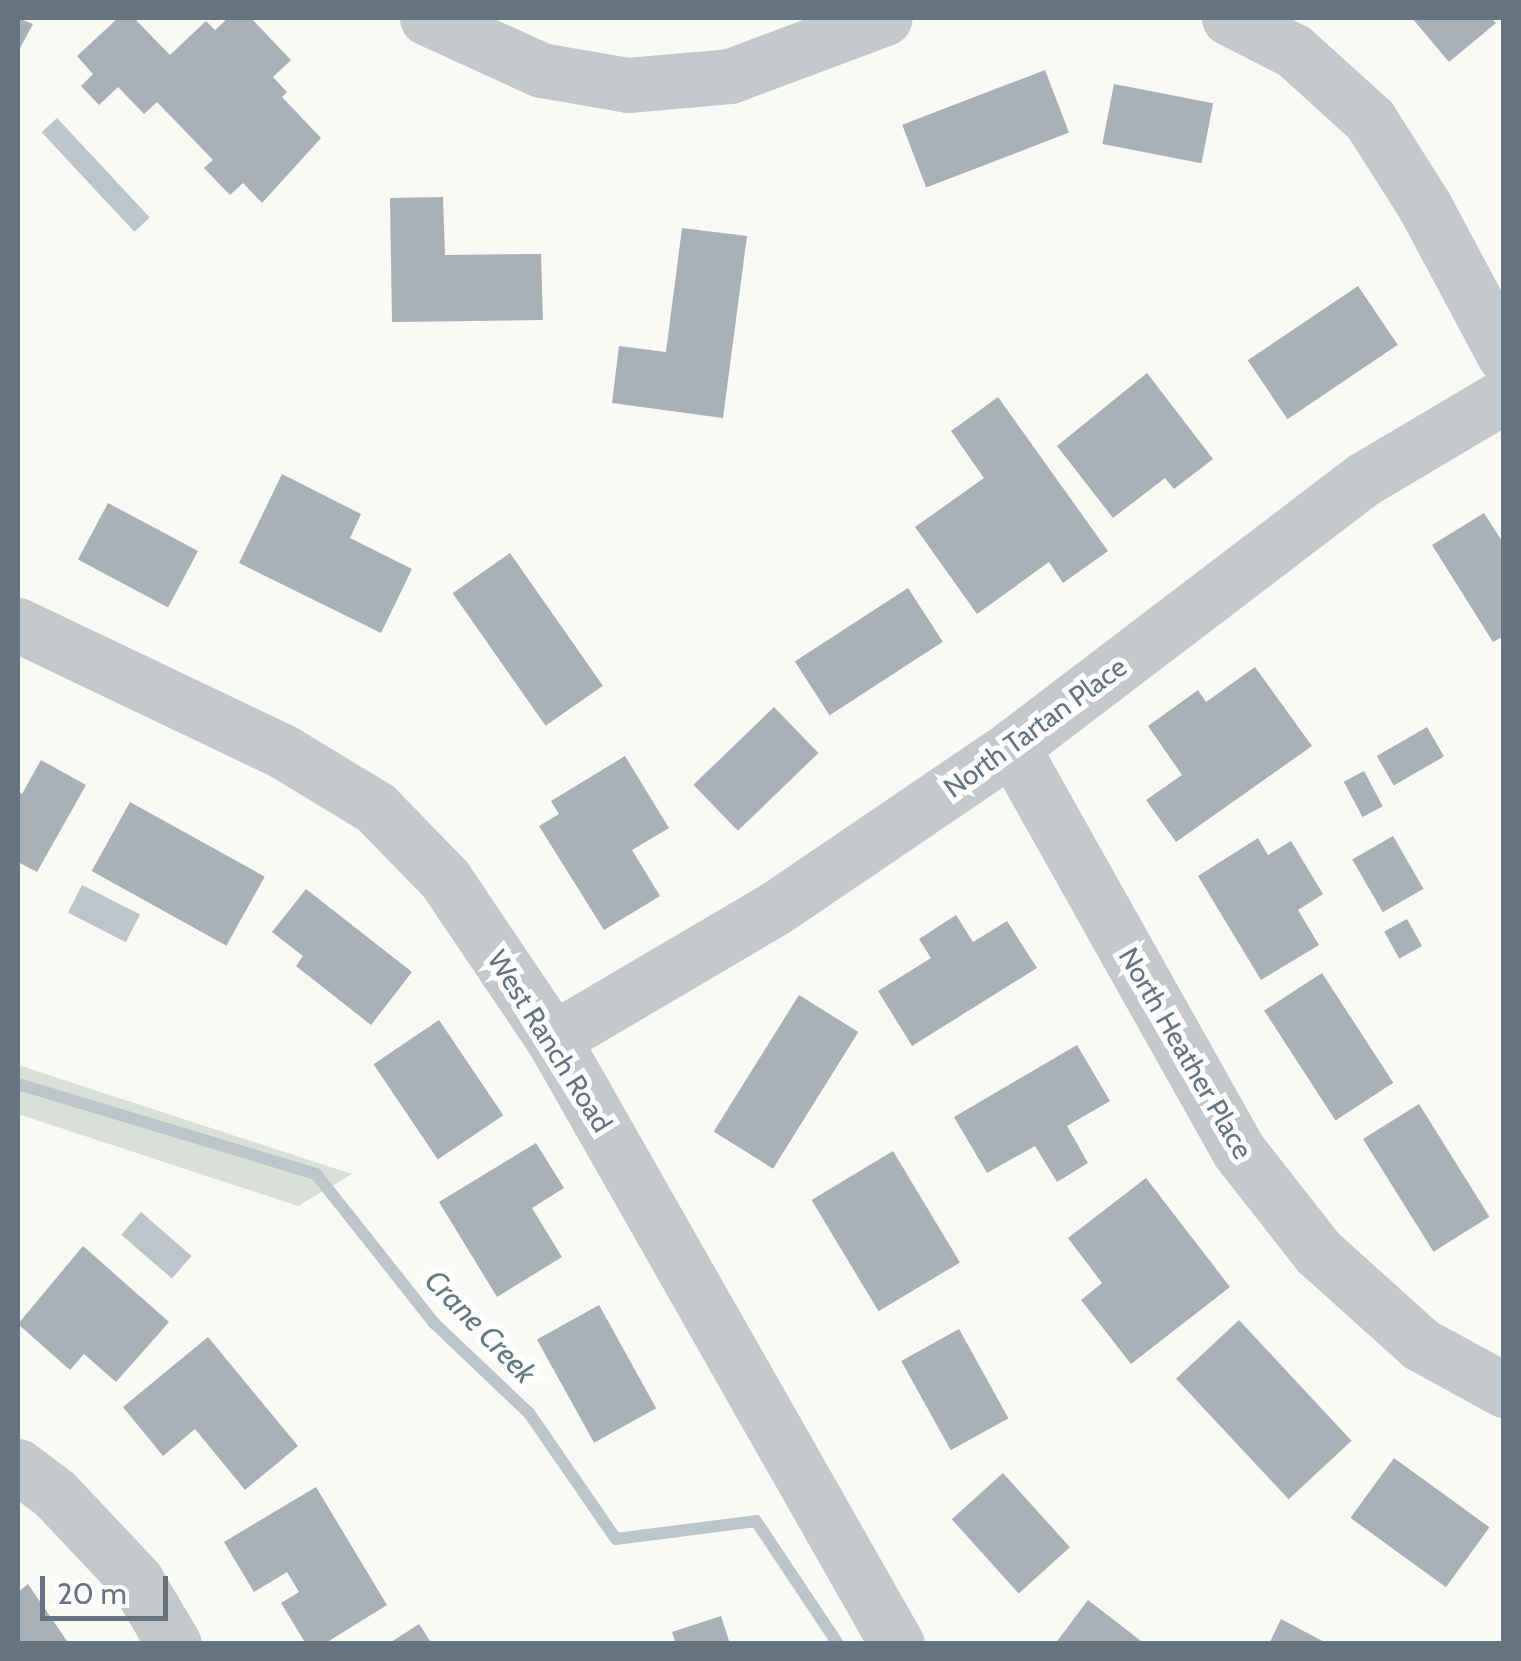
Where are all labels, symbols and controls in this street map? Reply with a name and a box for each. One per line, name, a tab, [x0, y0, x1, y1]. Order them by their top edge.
street label: North Tartan Place	[937, 649, 1133, 805]
street label: North Heather Place	[1112, 941, 1260, 1165]
street label: West Ranch Road	[481, 944, 619, 1138]
water label: Crane Creek	[417, 1263, 543, 1391]
scale bar	[45, 1556, 172, 1618]
text: 20 m	[57, 1575, 127, 1612]

